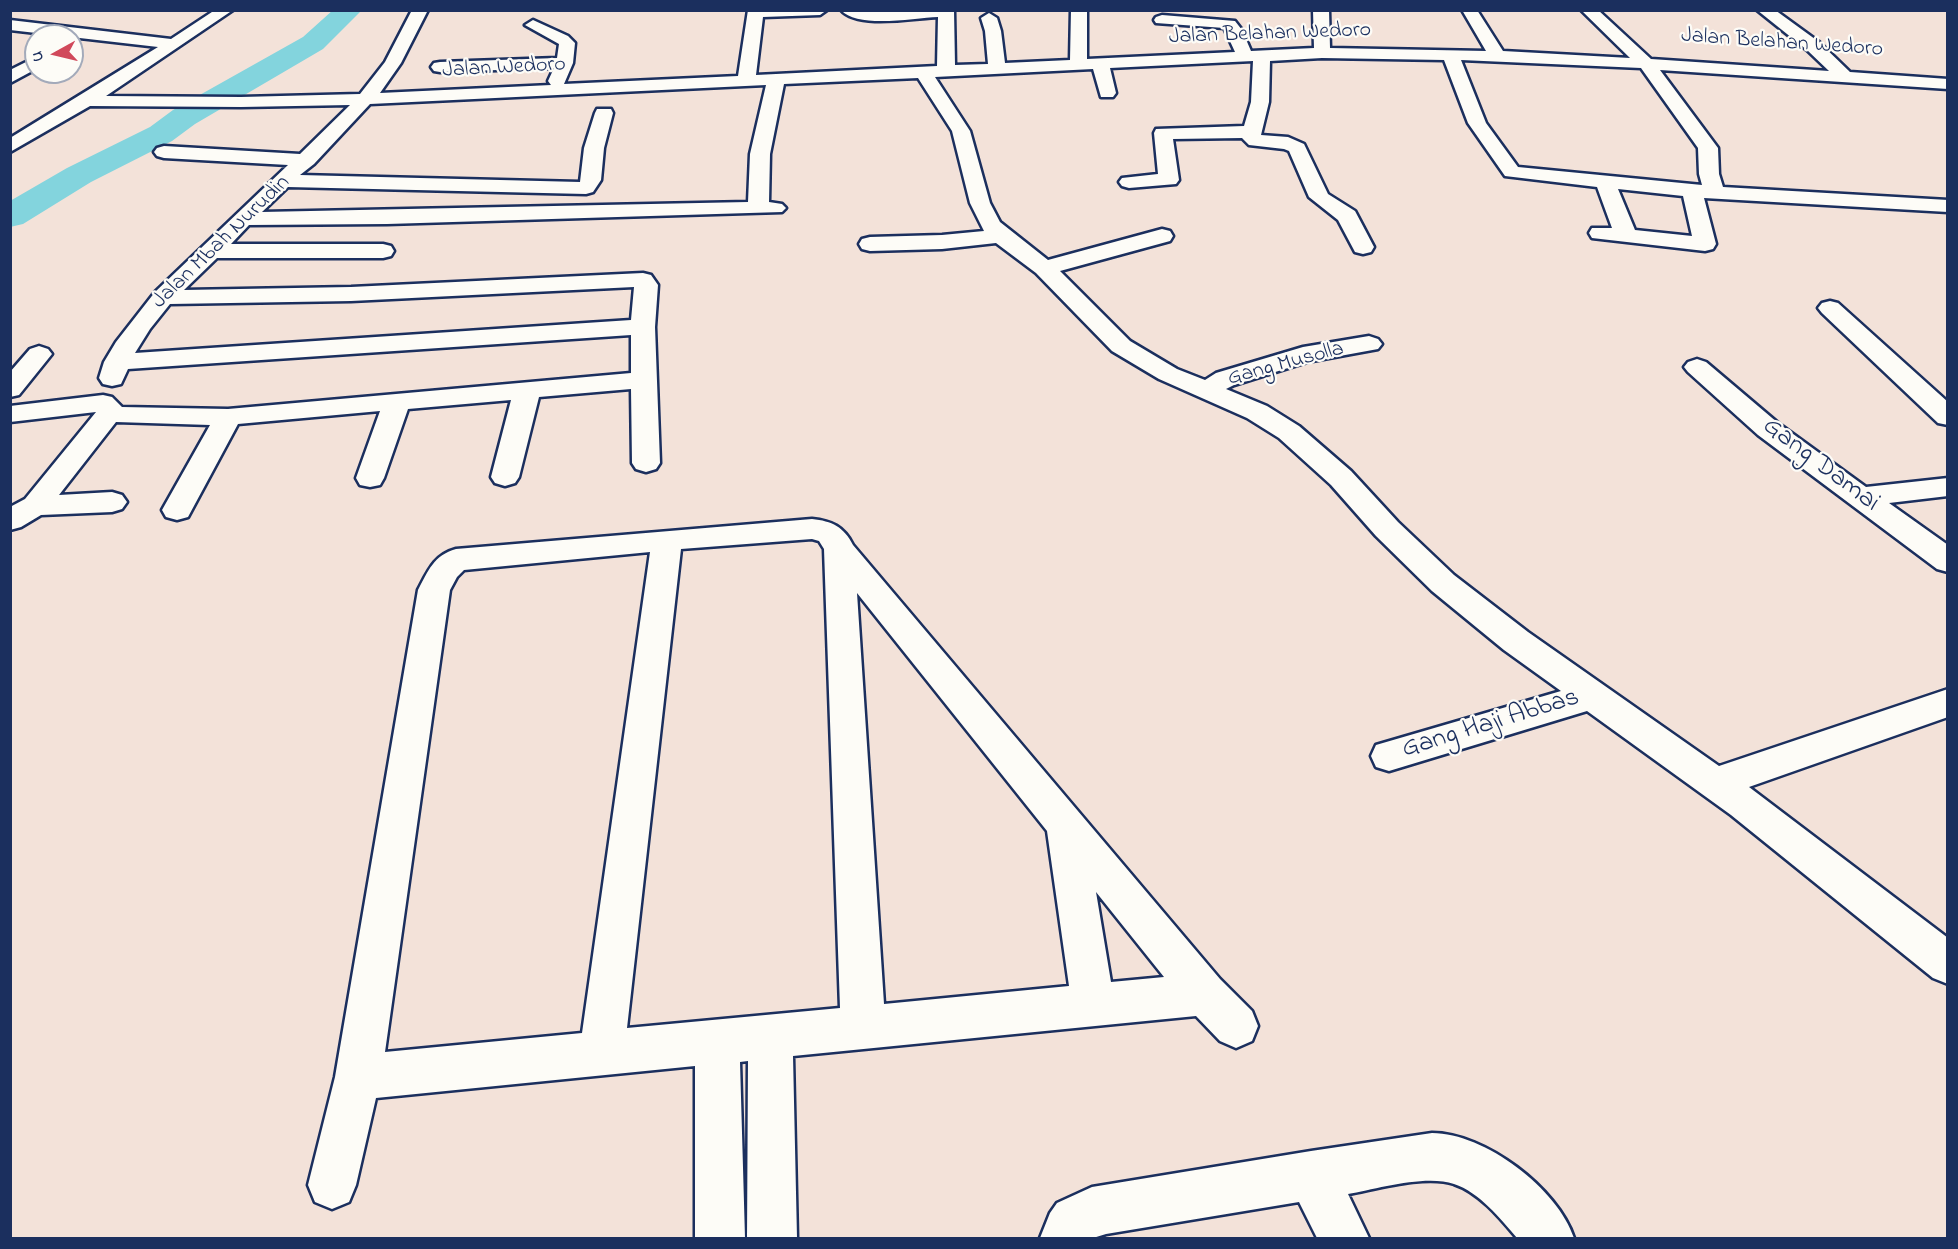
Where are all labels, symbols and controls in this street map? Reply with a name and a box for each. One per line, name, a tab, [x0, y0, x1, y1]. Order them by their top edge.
street label: Jalan Belahan Wedoro	[1168, 18, 1372, 52]
north arrow	[24, 24, 84, 84]
street label: Jalan Belahan Wedoro	[1680, 24, 1884, 64]
text: U	[26, 50, 51, 63]
street label: Jalan Wedoro	[442, 53, 566, 85]
street label: Jalan Mbah Nurudin	[148, 171, 296, 315]
street label: Gang Musolla	[1225, 337, 1347, 393]
street label: Gang Damai	[1755, 411, 1885, 521]
street label: Gang Haji Abbas	[1398, 683, 1584, 767]

